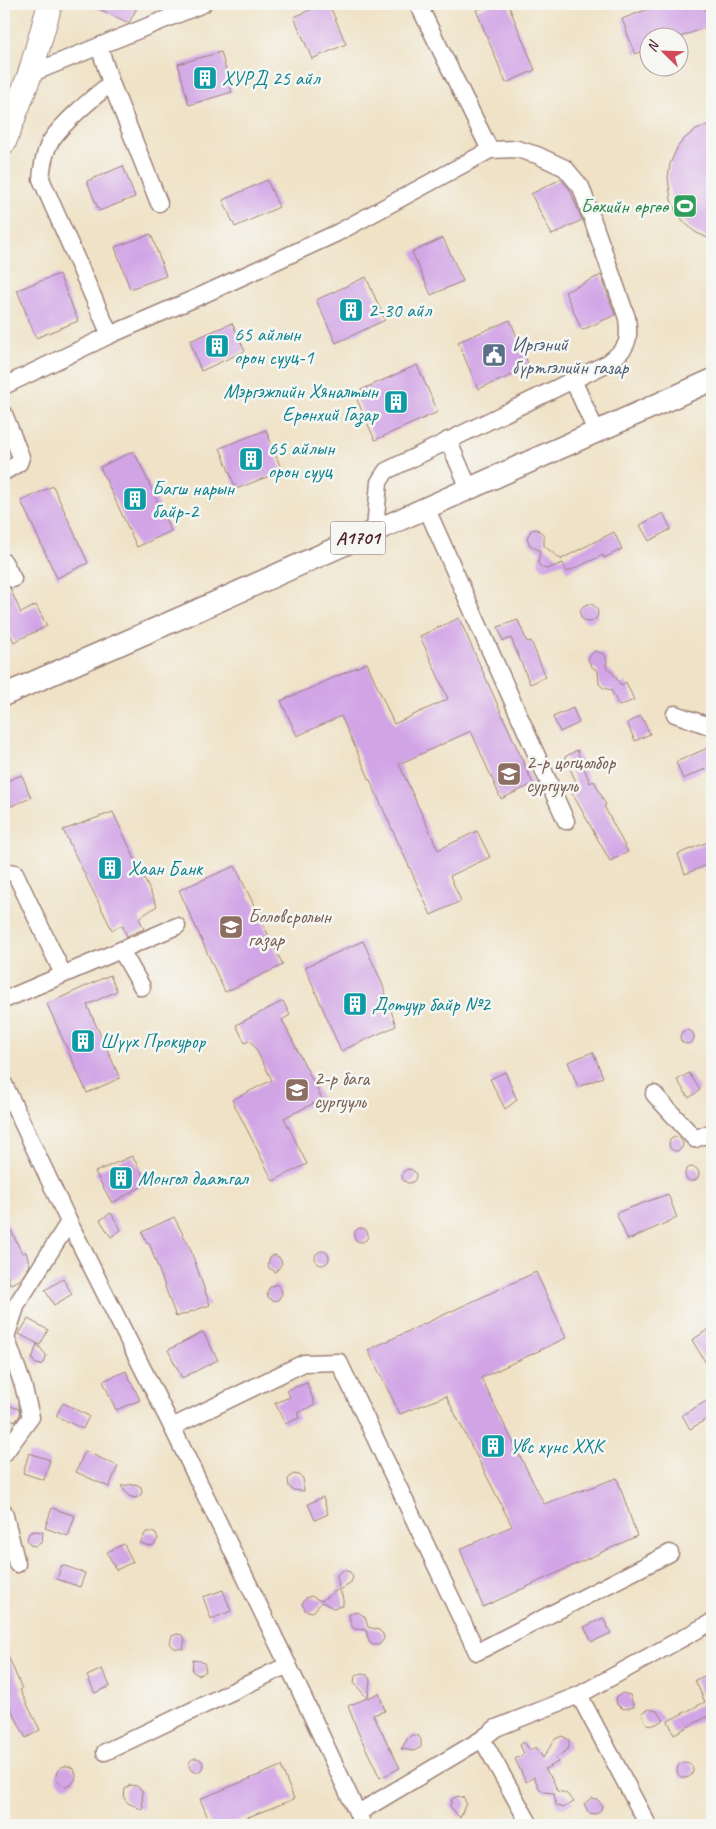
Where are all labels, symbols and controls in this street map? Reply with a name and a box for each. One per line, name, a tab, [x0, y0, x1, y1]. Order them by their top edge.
north arrow	[638, 28, 688, 78]
text: N	[643, 38, 663, 54]
building icon: ХУРД 25 айл	[192, 65, 218, 91]
place label: ХУРД 25 айл	[222, 66, 321, 91]
sports icon: Бөхийн өргөө	[672, 193, 698, 219]
place label: Бөхийн өргөө	[581, 194, 670, 219]
building icon: 2-30 айл	[338, 297, 364, 323]
place label: 2-30 айл	[368, 298, 433, 323]
place label: 65 айлын орон сууц-1	[234, 322, 314, 370]
place label: Иргэний бүртгэлийн газар	[512, 332, 630, 380]
building icon: 65 айлын орон сууц-1	[204, 333, 230, 359]
public building icon: Иргэний бүртгэлийн газар	[481, 342, 507, 368]
place label: Мэргэжлийн Хяналтын Ерөнхий Газар	[223, 379, 380, 428]
building icon: Мэргэжлийн Хяналтын Ерөнхий Газар	[383, 389, 409, 415]
place label: 65 айлын орон сууц	[268, 436, 336, 484]
building icon: 65 айлын орон сууц	[238, 446, 264, 472]
place label: Багш нарын байр-2	[152, 476, 236, 524]
building icon: Багш нарын байр-2	[122, 486, 148, 512]
road number: A1701	[330, 522, 386, 554]
place label: 2-р цогцолбор сургууль	[526, 750, 617, 798]
school or university icon: 2-р цогцолбор сургууль	[496, 761, 522, 787]
building icon: Хаан Банк	[97, 855, 123, 881]
place label: Хаан Банк	[128, 856, 204, 881]
place label: Боловсролын газар	[248, 904, 333, 952]
school or university icon: Боловсролын газар	[218, 914, 244, 940]
building icon: Дотуур байр №2	[342, 991, 368, 1017]
place label: Дотуур байр №2	[372, 992, 492, 1017]
building icon: Шүүх Прокурор	[70, 1028, 96, 1054]
place label: Шүүх Прокурор	[100, 1029, 207, 1054]
place label: 2-р бага сургууль	[314, 1066, 371, 1114]
school or university icon: 2-р бага сургууль	[284, 1077, 310, 1103]
building icon: Монгол даатгал	[108, 1165, 134, 1191]
place label: Монгол даатгал	[138, 1166, 250, 1191]
building icon: Увс хүнс ХХК	[480, 1433, 506, 1459]
place label: Увс хүнс ХХК	[510, 1434, 606, 1459]

